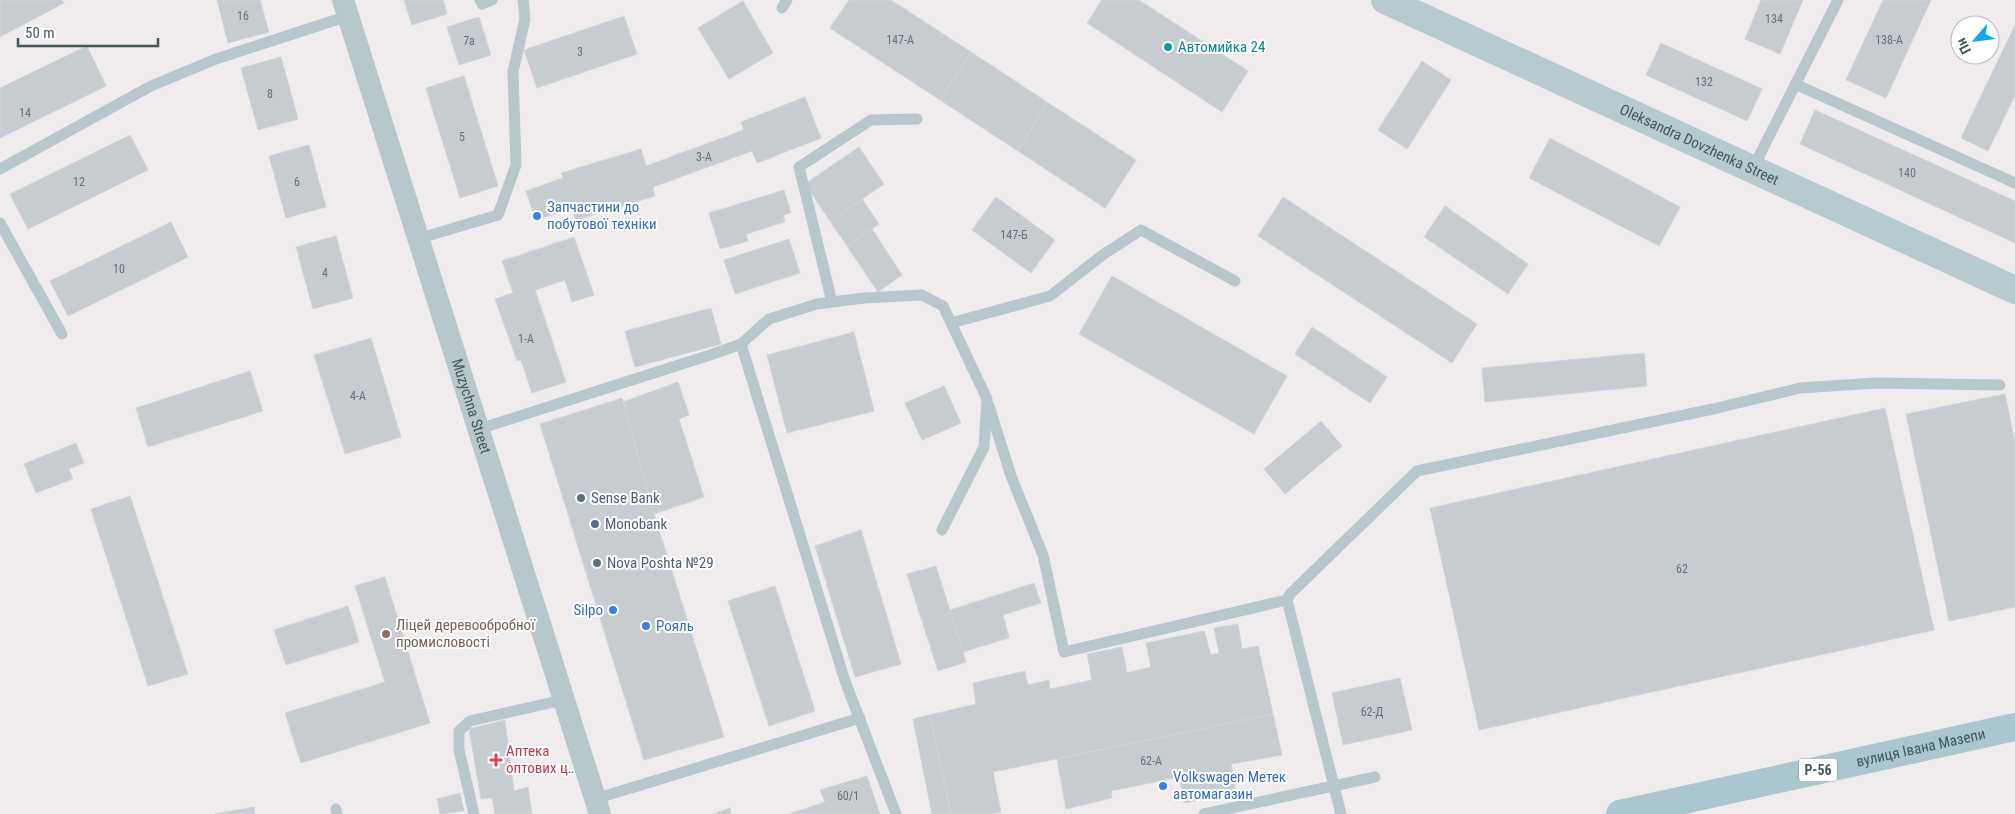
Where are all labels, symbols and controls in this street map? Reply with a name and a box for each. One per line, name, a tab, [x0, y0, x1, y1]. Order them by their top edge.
house number: 16	[237, 9, 249, 23]
house number: 134	[1765, 12, 1783, 26]
scale bar	[18, 15, 158, 47]
north arrow	[1950, 15, 2000, 65]
text: 50 m	[25, 24, 55, 42]
house number: 147-А	[886, 33, 914, 47]
house number: 138-А	[1875, 33, 1903, 47]
house number: 7а	[463, 34, 475, 48]
text: Пн	[1953, 35, 1974, 57]
place label: Автомийка 24	[1178, 38, 1265, 56]
marker: Автомийка 24	[1162, 41, 1174, 53]
house number: 3	[577, 45, 583, 59]
house number: 132	[1695, 75, 1713, 89]
house number: 8	[267, 87, 273, 101]
street label: Oleksandra Dovzhenka Street	[1617, 100, 1782, 189]
house number: 14	[19, 106, 31, 120]
house number: 5	[459, 130, 465, 144]
house number: 3-А	[696, 150, 712, 164]
house number: 140	[1898, 166, 1916, 180]
house number: 12	[73, 175, 85, 189]
house number: 6	[294, 175, 300, 189]
place label: Запчастини до побутової техніки	[547, 198, 657, 233]
marker: Запчастини до побутової техніки	[531, 210, 543, 222]
house number: 147-Б	[1000, 228, 1028, 242]
house number: 10	[113, 262, 125, 276]
house number: 4	[322, 266, 328, 280]
house number: 1-А	[518, 332, 534, 346]
street label: Muzychna Street	[448, 356, 495, 456]
house number: 4-А	[350, 389, 366, 403]
place label: Sense Bank	[591, 489, 660, 507]
marker: Sense Bank	[575, 492, 587, 504]
place label: Monobank	[605, 515, 668, 533]
marker: Monobank	[589, 518, 601, 530]
place label: Nova Poshta №29	[607, 554, 714, 572]
marker: Nova Poshta №29	[591, 557, 603, 569]
house number: 62	[1676, 562, 1688, 576]
place label: Silpo	[573, 601, 603, 619]
marker: Silpo	[607, 604, 619, 616]
place label: Ліцей деревообробної промисловості	[396, 616, 536, 651]
place label: Рояль	[656, 617, 694, 635]
marker: Рояль	[640, 620, 652, 632]
marker: Ліцей деревообробної промисловості	[380, 628, 392, 640]
house number: 62-Д	[1361, 705, 1383, 719]
street label: вулиця Івана Мазепи	[1855, 725, 1987, 771]
place label: Аптека оптових ц‥	[506, 742, 574, 777]
marker: Аптека оптових ц‥	[490, 754, 502, 766]
house number: 62-А	[1140, 754, 1162, 768]
road number: Р-56	[1799, 758, 1837, 782]
place label: Volkswagen Метек автомагазин	[1173, 768, 1286, 803]
marker: Volkswagen Метек автомагазин	[1157, 780, 1169, 792]
house number: 60/1	[837, 789, 859, 803]

